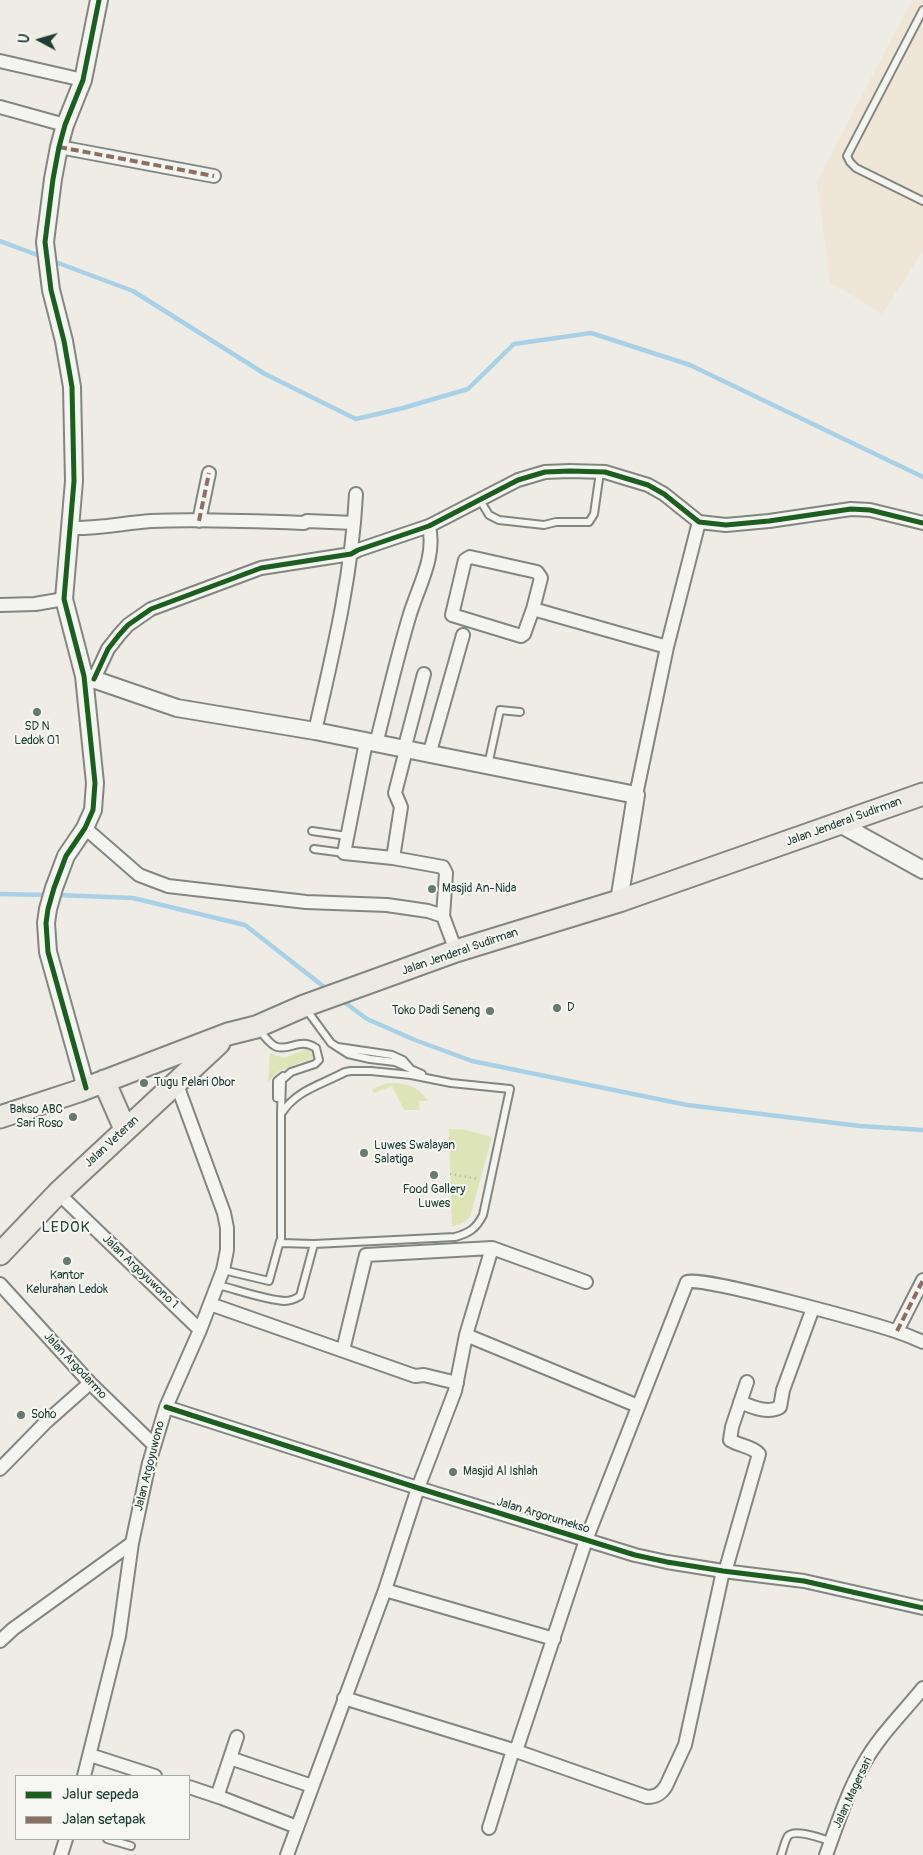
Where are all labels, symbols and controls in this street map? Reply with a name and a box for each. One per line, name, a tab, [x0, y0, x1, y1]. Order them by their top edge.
north arrow	[15, 15, 65, 65]
text: U	[16, 33, 34, 44]
marker: SD N Ledok 01	[31, 706, 43, 718]
place label: SD N Ledok 01	[14, 720, 60, 748]
street label: Jalan Jenderal Sudirman	[784, 794, 904, 850]
place label: Masjid An-Nida	[442, 882, 516, 896]
marker: Masjid An-Nida	[426, 883, 438, 895]
street label: Jalan Jenderal Sudirman	[400, 925, 520, 979]
place label: D	[567, 1001, 575, 1015]
marker: D	[551, 1002, 563, 1014]
place label: Toko Dadi Seneng	[392, 1004, 480, 1018]
marker: Toko Dadi Seneng	[484, 1005, 496, 1017]
place label: Tugu Pelari Obor	[154, 1076, 235, 1090]
marker: Tugu Pelari Obor	[138, 1077, 150, 1089]
place label: Bakso ABC Sari Roso	[10, 1103, 63, 1131]
marker: Bakso ABC Sari Roso	[67, 1111, 79, 1123]
street label: Jalan Veteran	[82, 1113, 142, 1171]
place label: Luwes Swalayan Salatiga	[374, 1139, 455, 1167]
marker: Luwes Swalayan Salatiga	[358, 1147, 370, 1159]
marker: Food Gallery Luwes	[428, 1169, 440, 1181]
place label: Food Gallery Luwes	[403, 1183, 465, 1211]
district label: LEDOK	[41, 1219, 91, 1237]
street label: Jalan Argoyuwono 1	[99, 1232, 181, 1312]
marker: Kantor Kelurahan Ledok	[61, 1255, 73, 1267]
place label: Kantor Kelurahan Ledok	[26, 1269, 108, 1297]
street label: Jalan Argodarmo	[40, 1330, 110, 1402]
place label: Soho	[31, 1408, 57, 1422]
marker: Soho	[15, 1409, 27, 1421]
street label: Jalan Argoyuwono	[132, 1419, 168, 1513]
place label: Masjid Al Ishlah	[463, 1465, 538, 1479]
marker: Masjid Al Ishlah	[447, 1466, 459, 1478]
street label: Jalan Argorumekso	[495, 1495, 591, 1537]
street label: Jalan Magersari	[830, 1755, 876, 1831]
legend	[15, 1775, 190, 1840]
text: Jalur sepeda	[62, 1785, 139, 1804]
text: Jalan setapak	[62, 1810, 145, 1829]

